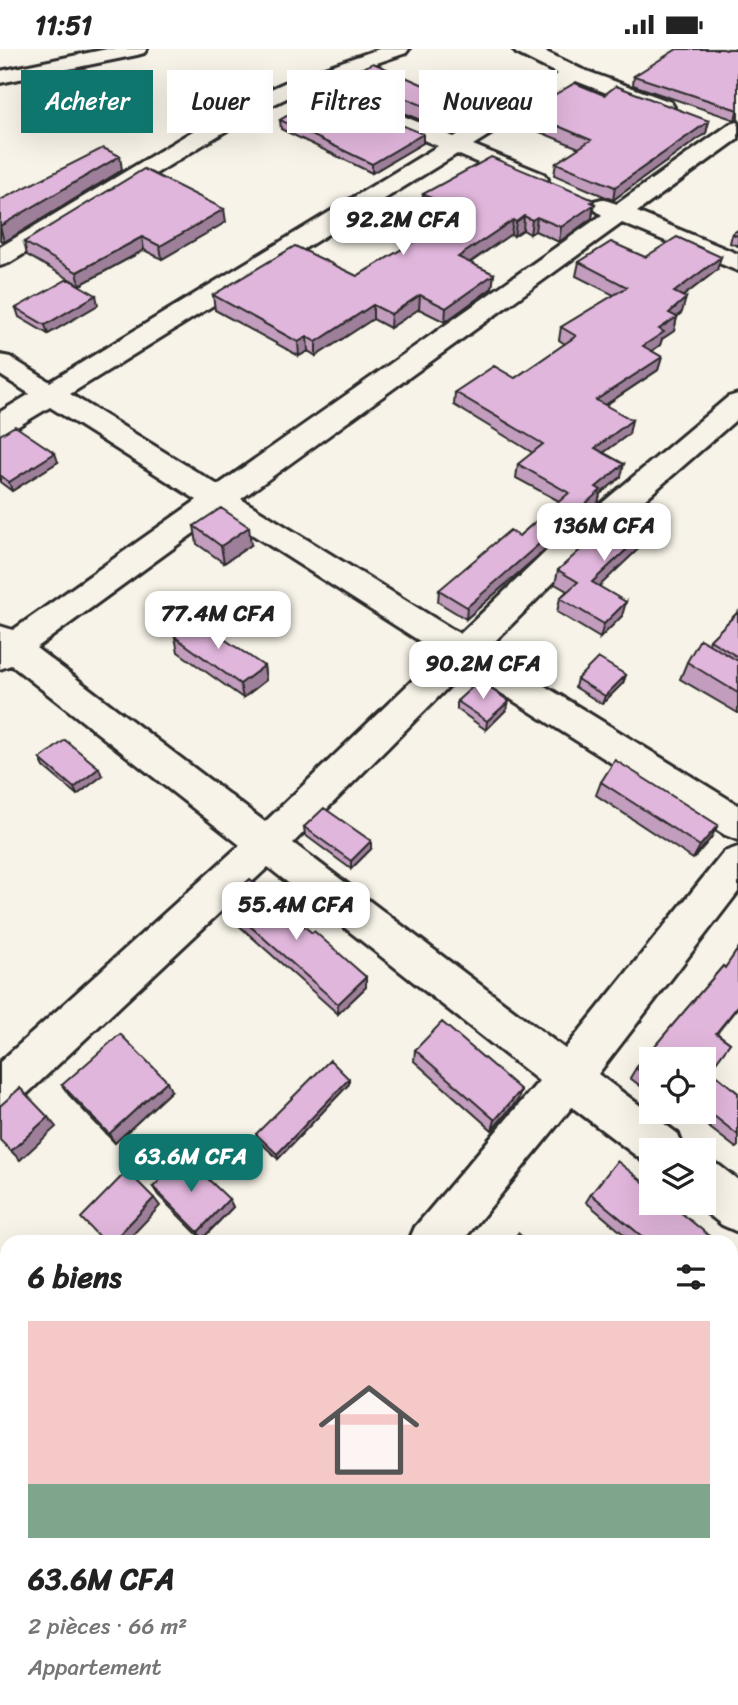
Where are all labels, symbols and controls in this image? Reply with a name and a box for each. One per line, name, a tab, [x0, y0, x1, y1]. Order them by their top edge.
text: 11:51	[35, 2, 92, 48]
chip: Acheter	[21, 70, 153, 133]
chip: Louer	[167, 70, 273, 133]
chip: Filtres	[287, 70, 405, 133]
chip: Nouveau	[419, 70, 557, 133]
pin: 92.2M CFA	[323, 197, 483, 257]
text: 92.2M CFA	[346, 199, 460, 240]
pin: 136M CFA	[532, 503, 676, 563]
text: 136M CFA	[553, 505, 655, 546]
pin: 77.4M CFA	[138, 591, 298, 651]
text: 77.4M CFA	[161, 593, 275, 634]
pin: 90.2M CFA	[403, 641, 563, 701]
text: 90.2M CFA	[425, 643, 541, 684]
pin: 55.4M CFA	[216, 883, 376, 942]
text: 55.4M CFA	[238, 884, 354, 925]
map controls	[639, 1047, 716, 1215]
button: locate	[639, 1047, 716, 1124]
pin: 63.6M CFA	[111, 1135, 271, 1194]
text: 63.6M CFA	[135, 1136, 247, 1177]
button: layers	[639, 1138, 716, 1215]
text: 6 biens	[28, 1250, 121, 1304]
icon: filters	[672, 1258, 710, 1296]
icon: home	[306, 1367, 432, 1493]
text: 63.6M CFA	[28, 1552, 175, 1606]
text: 2 pièces · 66 m²	[28, 1606, 187, 1647]
text: Appartement	[28, 1647, 162, 1688]

